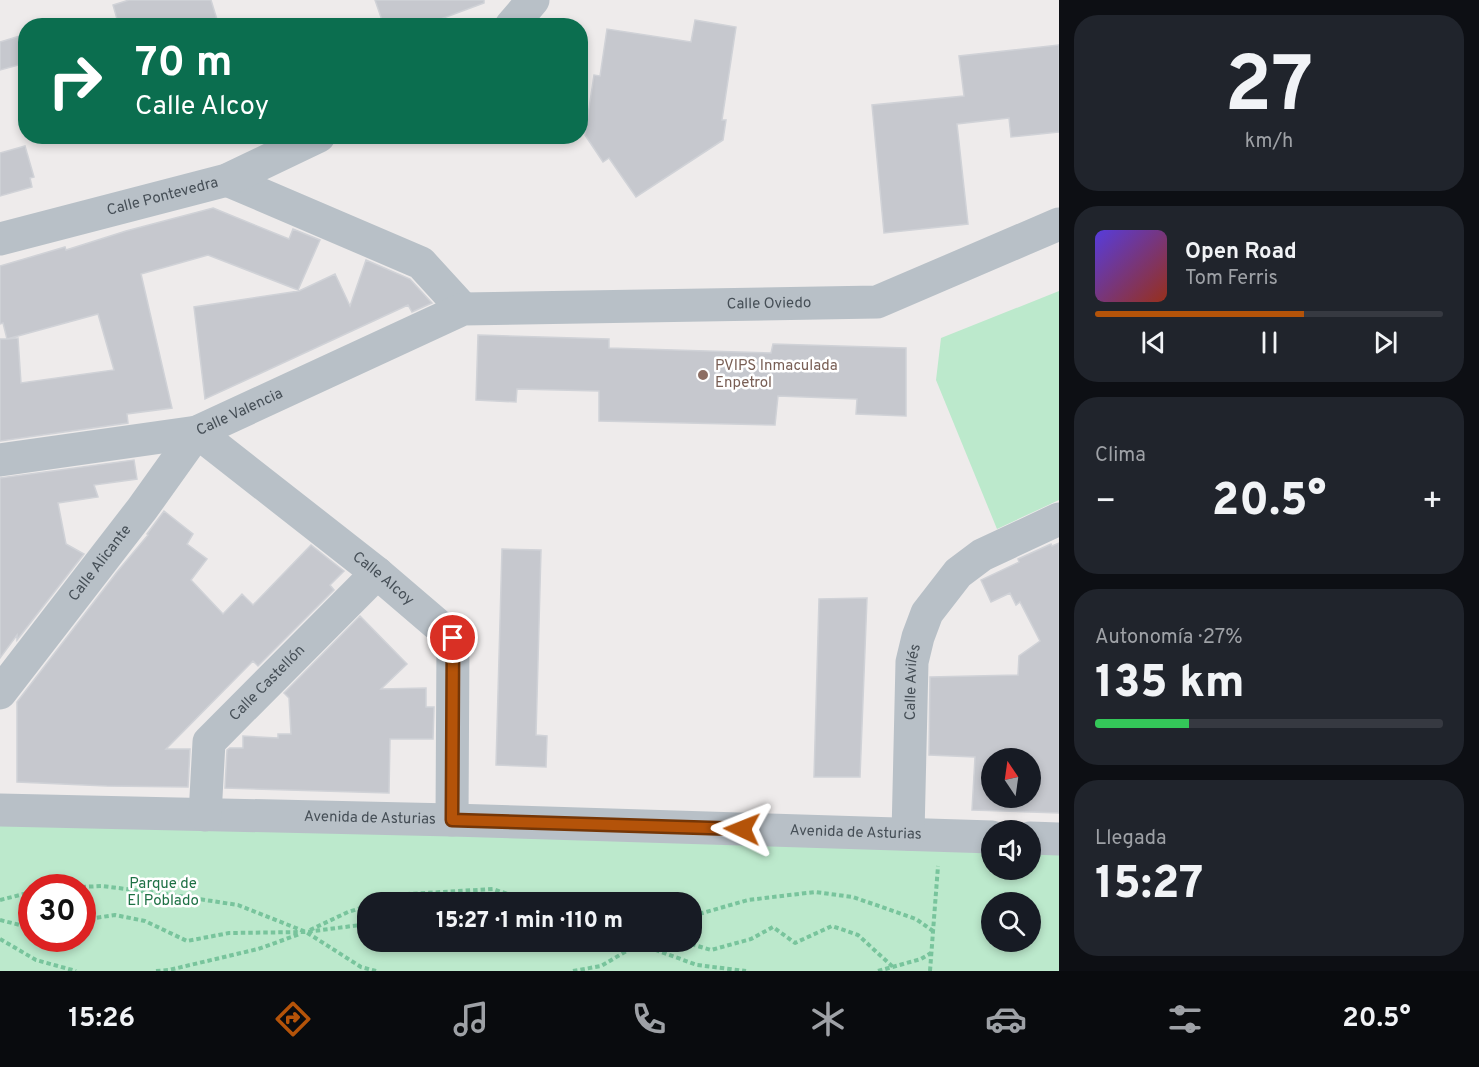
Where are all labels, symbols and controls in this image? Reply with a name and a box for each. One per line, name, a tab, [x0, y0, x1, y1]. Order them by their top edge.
text: 70 m	[135, 38, 233, 91]
text: 27	[1225, 40, 1313, 139]
icon: right	[36, 42, 114, 120]
text: Calle Alcoy	[135, 90, 269, 124]
text: km/h	[1245, 129, 1293, 155]
street label: Calle Pontevedra	[105, 173, 220, 220]
text: Open Road	[1185, 239, 1297, 266]
text: Tom Ferris	[1185, 266, 1278, 292]
street label: Calle Oviedo	[726, 294, 811, 314]
icon: previous	[1137, 326, 1170, 359]
icon: pause	[1253, 326, 1286, 359]
icon: next	[1369, 326, 1402, 359]
place label: PVIPS Inmaculada Enpetrol	[715, 357, 838, 393]
marker: PVIPS Inmaculada Enpetrol	[696, 368, 710, 382]
street label: Calle Valencia	[193, 384, 286, 440]
text: Clima	[1095, 443, 1146, 469]
text: 20.5°	[1212, 474, 1326, 531]
text: −	[1095, 482, 1116, 524]
text: +	[1422, 482, 1443, 524]
street label: Calle Alicante	[65, 521, 136, 605]
street label: Calle Alcoy	[348, 548, 418, 610]
pin	[427, 612, 478, 663]
icon: arrive	[436, 621, 469, 654]
text: Autonomía · 27%	[1095, 625, 1243, 651]
street label: Calle Castellón	[225, 641, 309, 725]
street label: Calle Avilés	[901, 642, 925, 721]
text: 135 km	[1095, 656, 1245, 713]
north arrow	[981, 748, 1041, 808]
map controls	[981, 748, 1041, 952]
position arrow	[710, 797, 774, 861]
street label: Avenida de Asturias	[304, 807, 436, 829]
button: sound	[981, 820, 1041, 880]
street label: Avenida de Asturias	[789, 821, 922, 844]
text: Llegada	[1095, 826, 1167, 852]
text: 15:27	[1095, 857, 1203, 914]
speed limit sign: 30	[18, 874, 96, 952]
park label: Parque de El Poblado	[127, 875, 199, 911]
button: search	[981, 892, 1041, 952]
text: 15:27 · 1 min · 110 m	[436, 908, 623, 935]
icon: directions	[272, 998, 314, 1040]
icon: music	[450, 998, 492, 1040]
icon: phone	[628, 998, 670, 1040]
icon: climate	[807, 998, 849, 1040]
icon: car	[985, 998, 1027, 1040]
icon: filters	[1164, 998, 1206, 1040]
text: 15:26	[68, 1002, 135, 1036]
text: 20.5°	[1342, 1002, 1411, 1036]

